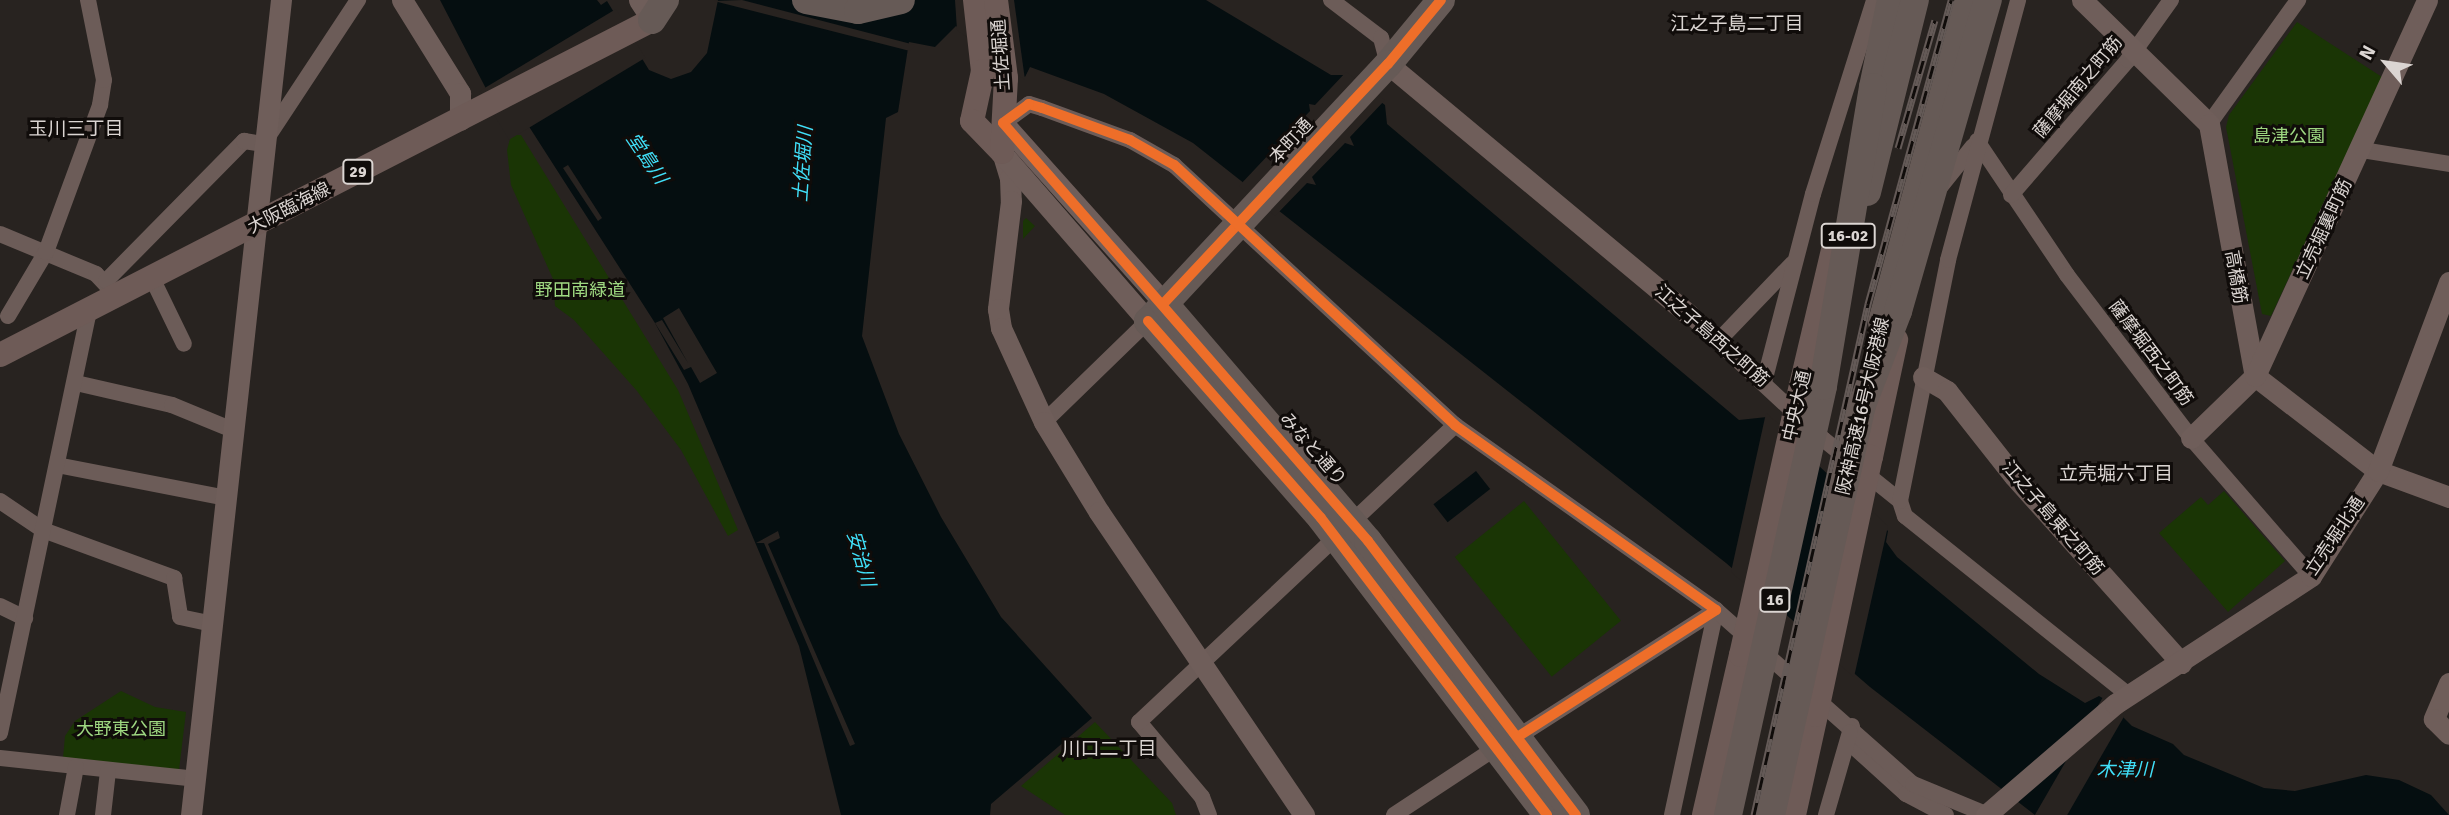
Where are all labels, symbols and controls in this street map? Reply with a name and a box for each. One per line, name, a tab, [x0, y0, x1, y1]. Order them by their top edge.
district label: 江之子島二丁目	[1671, 14, 1803, 36]
street label: 土佐堀通	[988, 18, 1014, 92]
north arrow	[2351, 28, 2421, 98]
street label: 薩摩堀南之町筋	[2029, 32, 2127, 142]
text: N	[2354, 41, 2381, 64]
street label: 本町通	[1265, 114, 1317, 168]
district label: 玉川三丁目	[29, 119, 123, 141]
water label: 土佐堀川	[790, 125, 818, 203]
park label: 島津公園	[2253, 125, 2325, 147]
water label: 堂島川	[621, 129, 671, 189]
road number: 29	[342, 160, 374, 184]
street label: 立売堀裏町筋	[2291, 175, 2357, 283]
street label: 大阪臨海線	[244, 178, 334, 238]
road number: 16-02	[1820, 224, 1876, 248]
street label: 高橋筋	[2221, 249, 2251, 305]
park label: 野田南緑道	[535, 279, 625, 301]
street label: 江之子島西之町筋	[1651, 281, 1773, 391]
street label: 薩摩堀西之町筋	[2104, 296, 2198, 410]
street label: 阪神高速16号大阪港線	[1832, 315, 1894, 497]
street label: 中央大通	[1778, 368, 1816, 444]
street label: みなと通り	[1275, 408, 1351, 490]
street label: 江之子島東之町筋	[1998, 457, 2108, 579]
district label: 立売堀六丁目	[2059, 464, 2173, 486]
street label: 立売堀北通	[2301, 493, 2369, 579]
water label: 安治川	[841, 528, 879, 590]
road number: 16	[1759, 587, 1791, 612]
park label: 大野東公園	[76, 718, 166, 740]
district label: 川口二丁目	[1062, 739, 1156, 761]
water label: 木津川	[2097, 760, 2153, 782]

